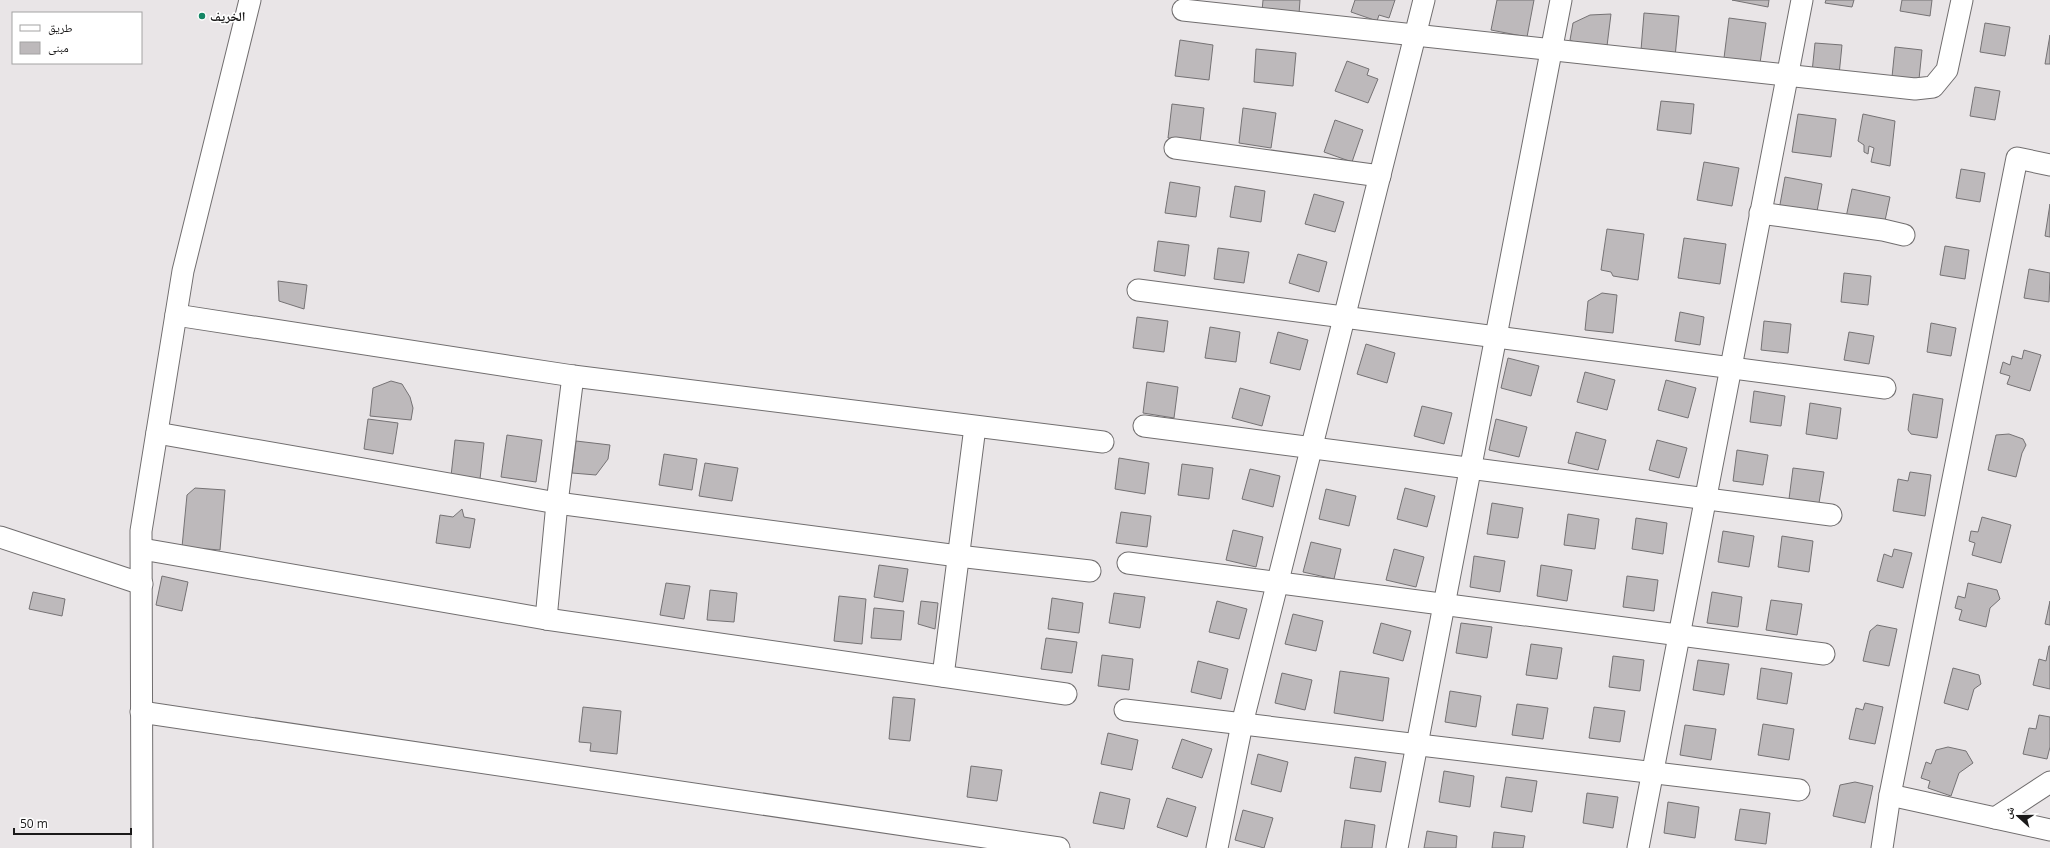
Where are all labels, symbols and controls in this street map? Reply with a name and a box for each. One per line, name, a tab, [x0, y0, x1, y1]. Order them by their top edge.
place label: الخريف	[210, 7, 245, 25]
marker: الخريف	[197, 11, 207, 21]
legend	[12, 12, 142, 64]
text: طريق	[48, 19, 73, 36]
text: مبنى	[48, 39, 69, 56]
north arrow	[1998, 796, 2038, 836]
text: ش	[1999, 804, 2018, 821]
scale bar	[14, 810, 131, 836]
text: 50 m	[20, 815, 48, 832]

